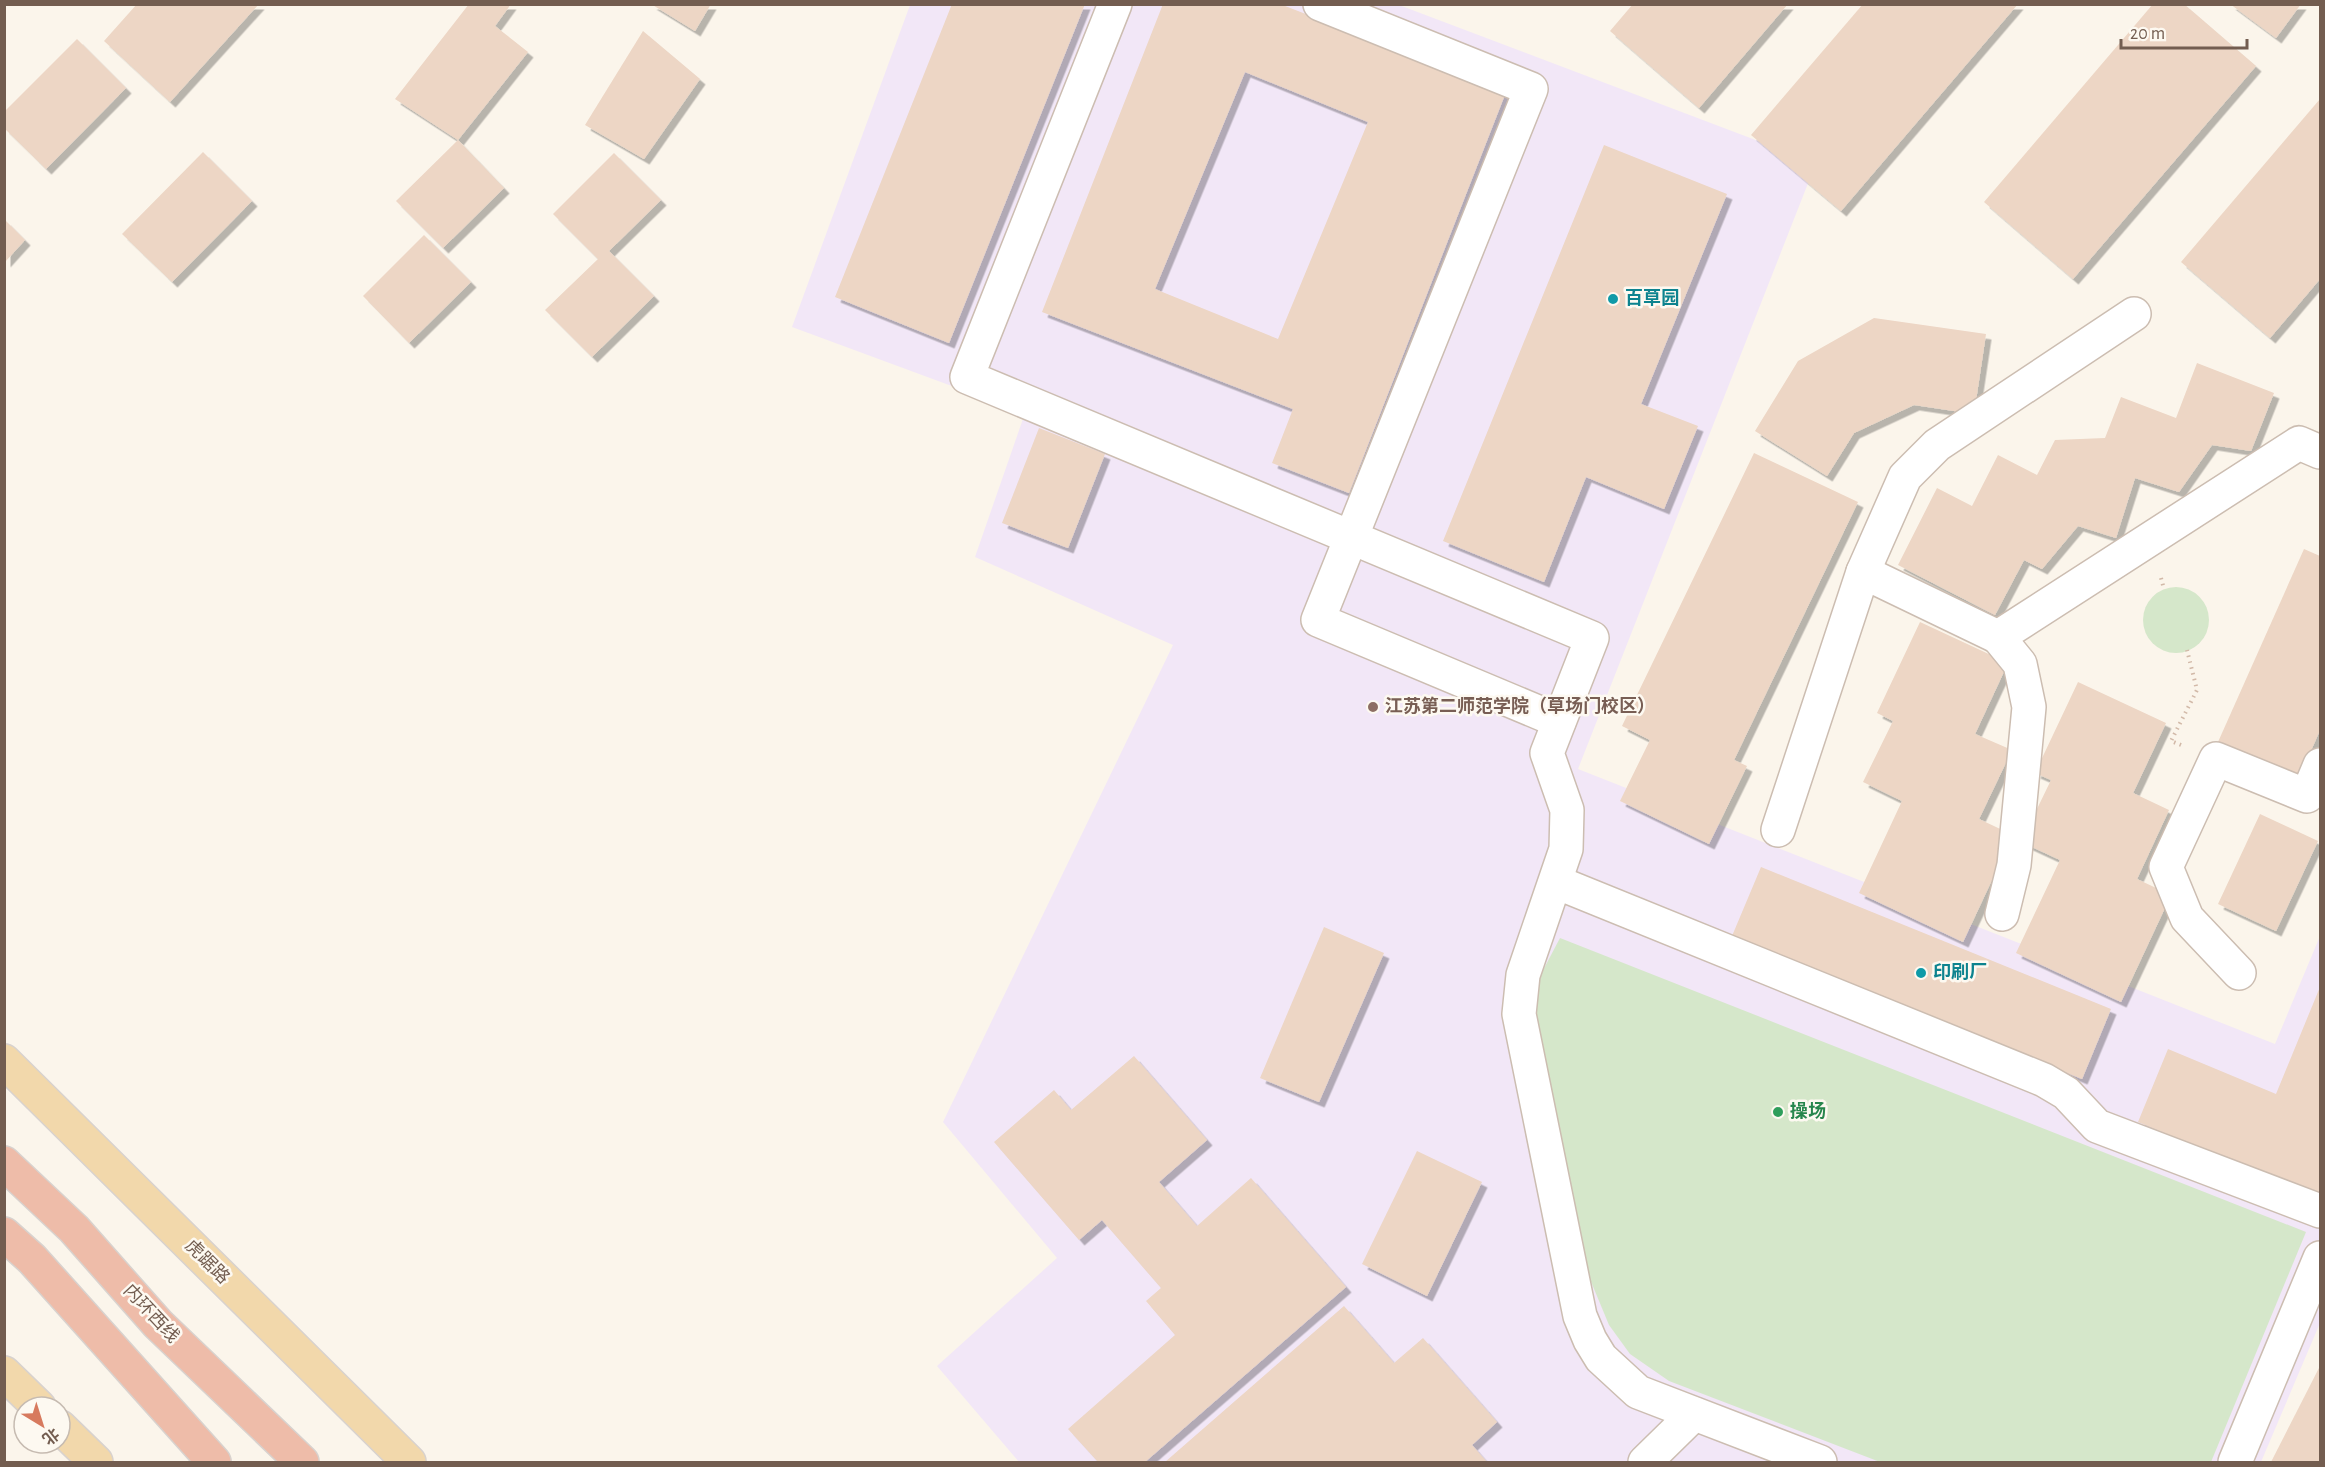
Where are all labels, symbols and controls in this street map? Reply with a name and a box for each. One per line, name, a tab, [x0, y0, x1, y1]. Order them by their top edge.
scale bar	[2121, 12, 2247, 50]
text: 20 m	[2130, 25, 2165, 43]
place label: 百草园	[1625, 289, 1679, 308]
marker: 百草园	[1606, 292, 1620, 306]
place label: 江苏第二师范学院（草场门校区）	[1385, 696, 1655, 716]
marker: 江苏第二师范学院（草场门校区）	[1366, 700, 1380, 714]
place label: 印刷厂	[1933, 963, 1987, 982]
marker: 印刷厂	[1914, 966, 1928, 980]
place label: 操场	[1790, 1102, 1826, 1121]
marker: 操场	[1771, 1105, 1785, 1119]
street label: 虎踞路	[182, 1235, 234, 1287]
street label: 内环西线	[120, 1280, 184, 1346]
north arrow	[12, 1395, 72, 1455]
text: 北	[39, 1425, 62, 1448]

